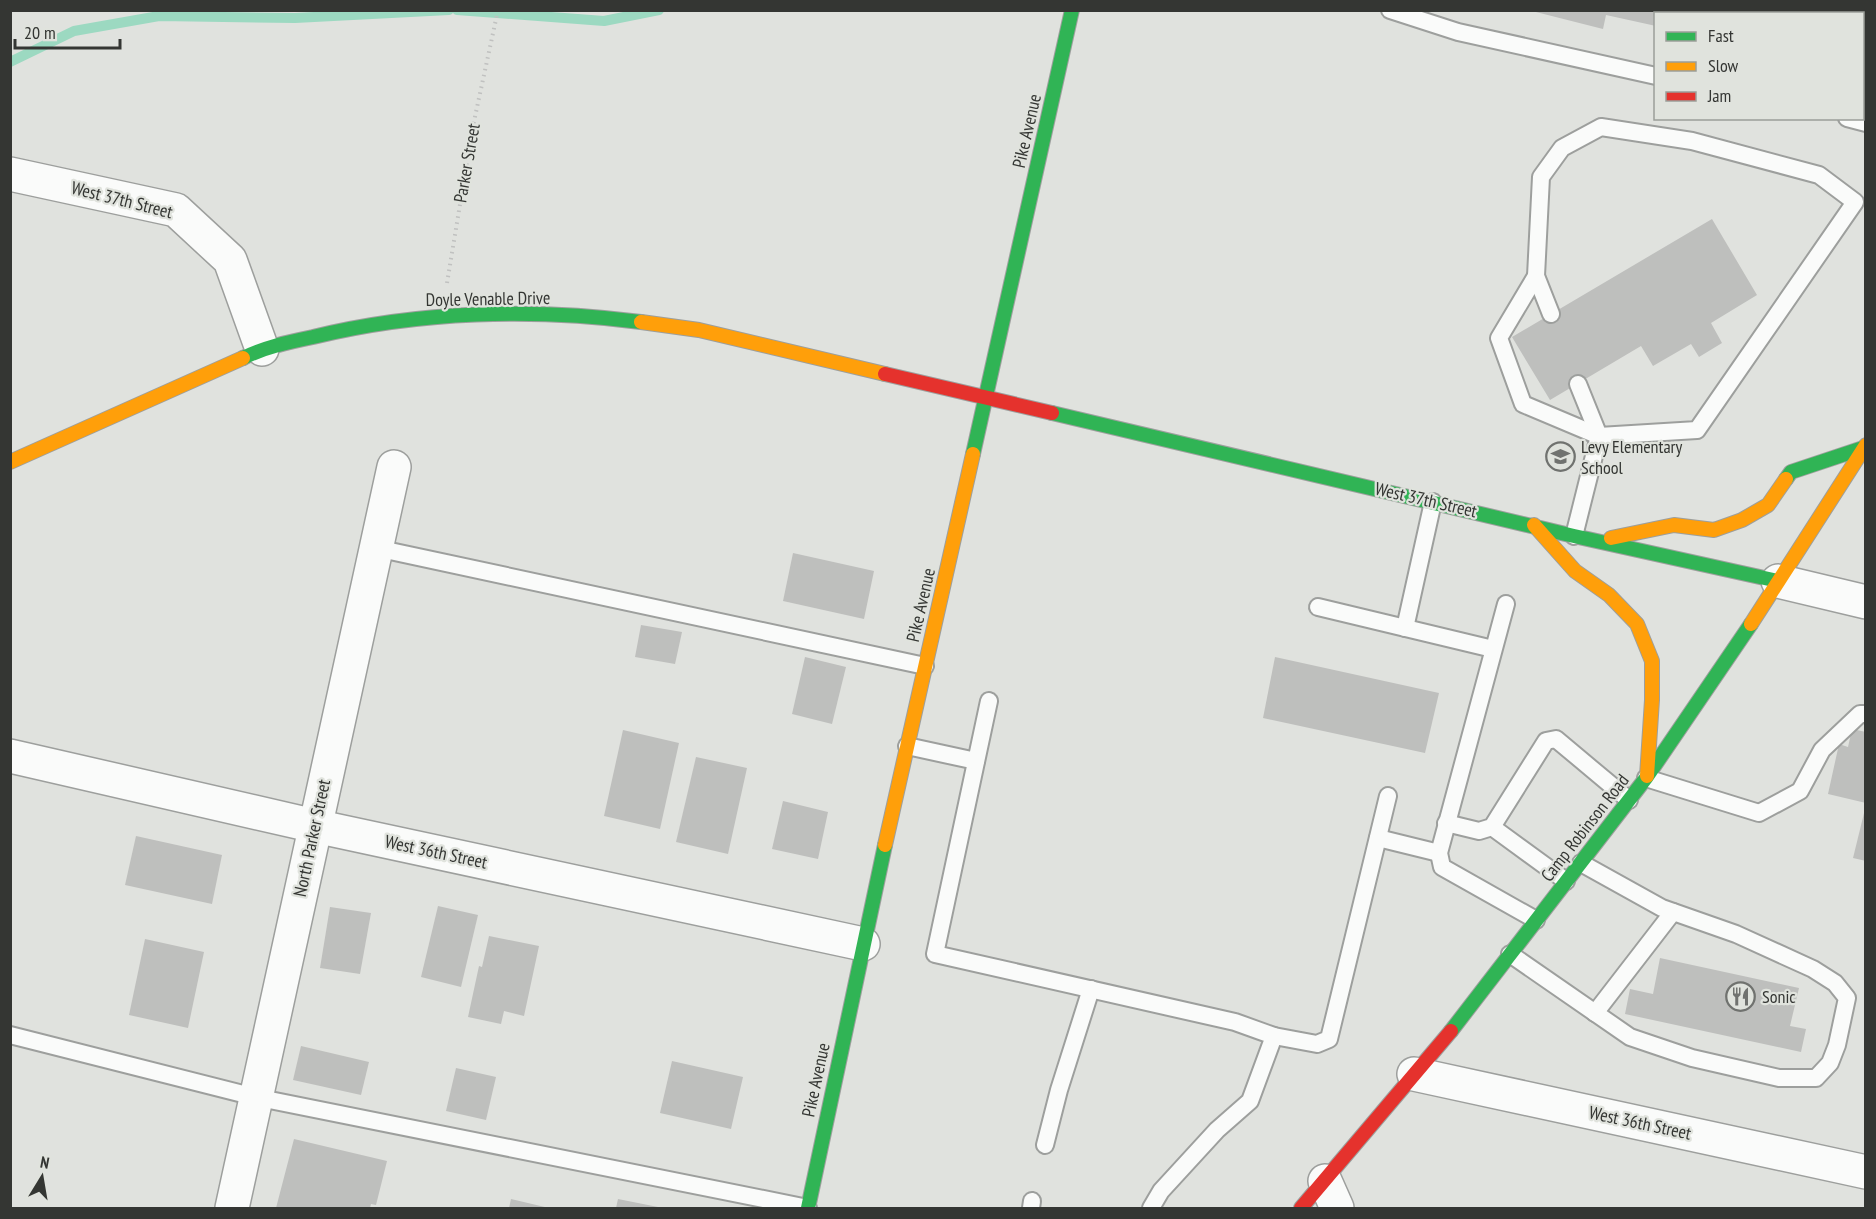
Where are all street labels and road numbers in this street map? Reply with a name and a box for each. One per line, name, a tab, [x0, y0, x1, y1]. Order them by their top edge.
street label: Pike Avenue	[1007, 92, 1046, 170]
street label: Parker Street	[448, 121, 485, 204]
street label: West 37th Street	[69, 176, 175, 223]
street label: Doyle Venable Drive	[425, 286, 551, 311]
street label: West 37th Street	[1373, 477, 1479, 522]
street label: Pike Avenue	[901, 566, 940, 644]
street label: Camp Robinson Road	[1535, 769, 1634, 886]
street label: North Parker Street	[288, 777, 335, 899]
street label: West 36th Street	[383, 829, 489, 874]
street label: Pike Avenue	[796, 1041, 835, 1119]
street label: West 36th Street	[1587, 1100, 1693, 1145]

